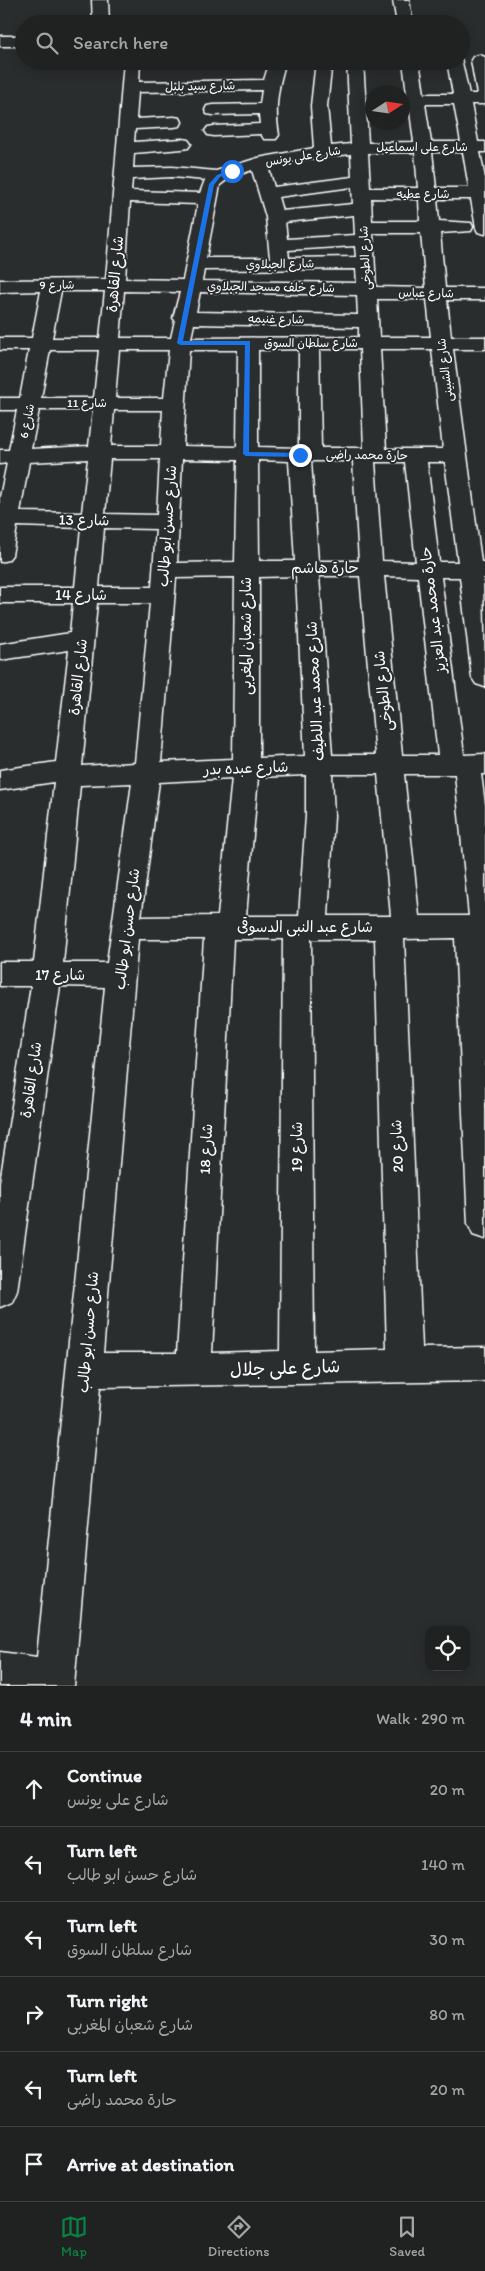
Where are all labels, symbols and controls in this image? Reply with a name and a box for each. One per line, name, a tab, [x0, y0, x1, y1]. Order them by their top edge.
search box	[15, 15, 470, 70]
icon: search	[33, 29, 61, 57]
text: Search here	[73, 31, 168, 54]
street label: شارع سيد بلبل	[165, 78, 235, 96]
north arrow	[365, 85, 410, 130]
street label: شارع على اسماعيل	[376, 140, 468, 156]
street label: شارع على يونس	[264, 143, 342, 171]
route start	[221, 160, 244, 183]
street label: شارع عطيه	[397, 187, 449, 203]
street label: شارع الطوخى	[356, 225, 376, 291]
street label: شارع القاهرة	[103, 235, 128, 313]
street label: شارع الجبلاوي	[246, 256, 314, 274]
street label: شارع 9	[39, 278, 75, 294]
street label: شارع خلف مسجد الجبلاوي	[207, 279, 335, 297]
street label: شارع عباس	[398, 286, 454, 302]
street label: شارع غنيمه	[248, 312, 304, 328]
street label: شارع سلطان السوق	[264, 336, 358, 352]
street label: شارع الشبينى	[434, 337, 458, 403]
street label: شارع 11	[67, 396, 107, 412]
street label: شارع 6	[17, 402, 39, 440]
route end	[289, 444, 312, 467]
street label: حارة محمد راضى	[326, 447, 408, 464]
street label: شارع حسن ابو طالب	[154, 465, 181, 588]
street label: شارع 13	[58, 511, 110, 530]
street label: حارة محمد عبد العزيز	[416, 545, 450, 676]
street label: حارة هاشم	[291, 559, 359, 580]
street label: شارع شعبان المغربى	[237, 577, 256, 695]
street label: شارع 14	[55, 586, 107, 605]
street label: شارع محمد عبد اللطيف	[302, 621, 329, 761]
street label: شارع القاهرة	[65, 638, 92, 716]
street label: شارع الطوخى	[370, 650, 397, 732]
street label: شارع عبده بدر	[202, 758, 289, 780]
street label: شارع حسن ابو طالب	[111, 867, 144, 991]
street label: شارع عبد النبى الدسوقى	[237, 916, 373, 937]
street label: شارع 17	[35, 966, 85, 985]
street label: شارع القاهرة	[17, 1041, 46, 1120]
street label: شارع 20	[387, 1119, 408, 1173]
street label: شارع 19	[288, 1122, 307, 1172]
street label: شارع 18	[196, 1123, 217, 1175]
street label: شارع حسن ابو طالب	[74, 1270, 103, 1394]
street label: شارع على جلال	[229, 1355, 341, 1382]
map controls	[425, 1626, 470, 1671]
button: locate	[425, 1626, 470, 1671]
text: 4 min	[20, 1706, 72, 1731]
text: Walk · 290 m	[376, 1709, 465, 1728]
text: Continue	[67, 1764, 142, 1787]
icon: ahead	[20, 1775, 48, 1803]
text: 20 m	[430, 1780, 465, 1799]
text: شارع على يونس	[67, 1790, 169, 1809]
text: Turn left	[67, 1839, 137, 1862]
icon: left	[20, 1850, 48, 1878]
text: 140 m	[421, 1855, 465, 1874]
text: شارع حسن ابو طالب	[67, 1865, 197, 1884]
text: Turn left	[67, 1914, 137, 1937]
icon: left	[20, 1925, 48, 1953]
text: 30 m	[429, 1930, 465, 1949]
text: شارع سلطان السوق	[67, 1940, 192, 1959]
text: Turn right	[67, 1989, 148, 2012]
icon: right	[20, 2000, 48, 2028]
text: 80 m	[429, 2005, 465, 2024]
text: شارع شعبان المغربى	[67, 2015, 193, 2034]
text: Turn left	[67, 2064, 137, 2087]
icon: left	[20, 2075, 48, 2103]
text: 20 m	[430, 2080, 465, 2099]
text: حارة محمد راضى	[67, 2090, 177, 2109]
icon: arrive	[20, 2150, 48, 2178]
text: Arrive at destination	[67, 2153, 234, 2176]
tab: Map	[60, 2213, 88, 2260]
tab: Directions	[208, 2213, 269, 2260]
tab: Saved	[389, 2213, 425, 2260]

